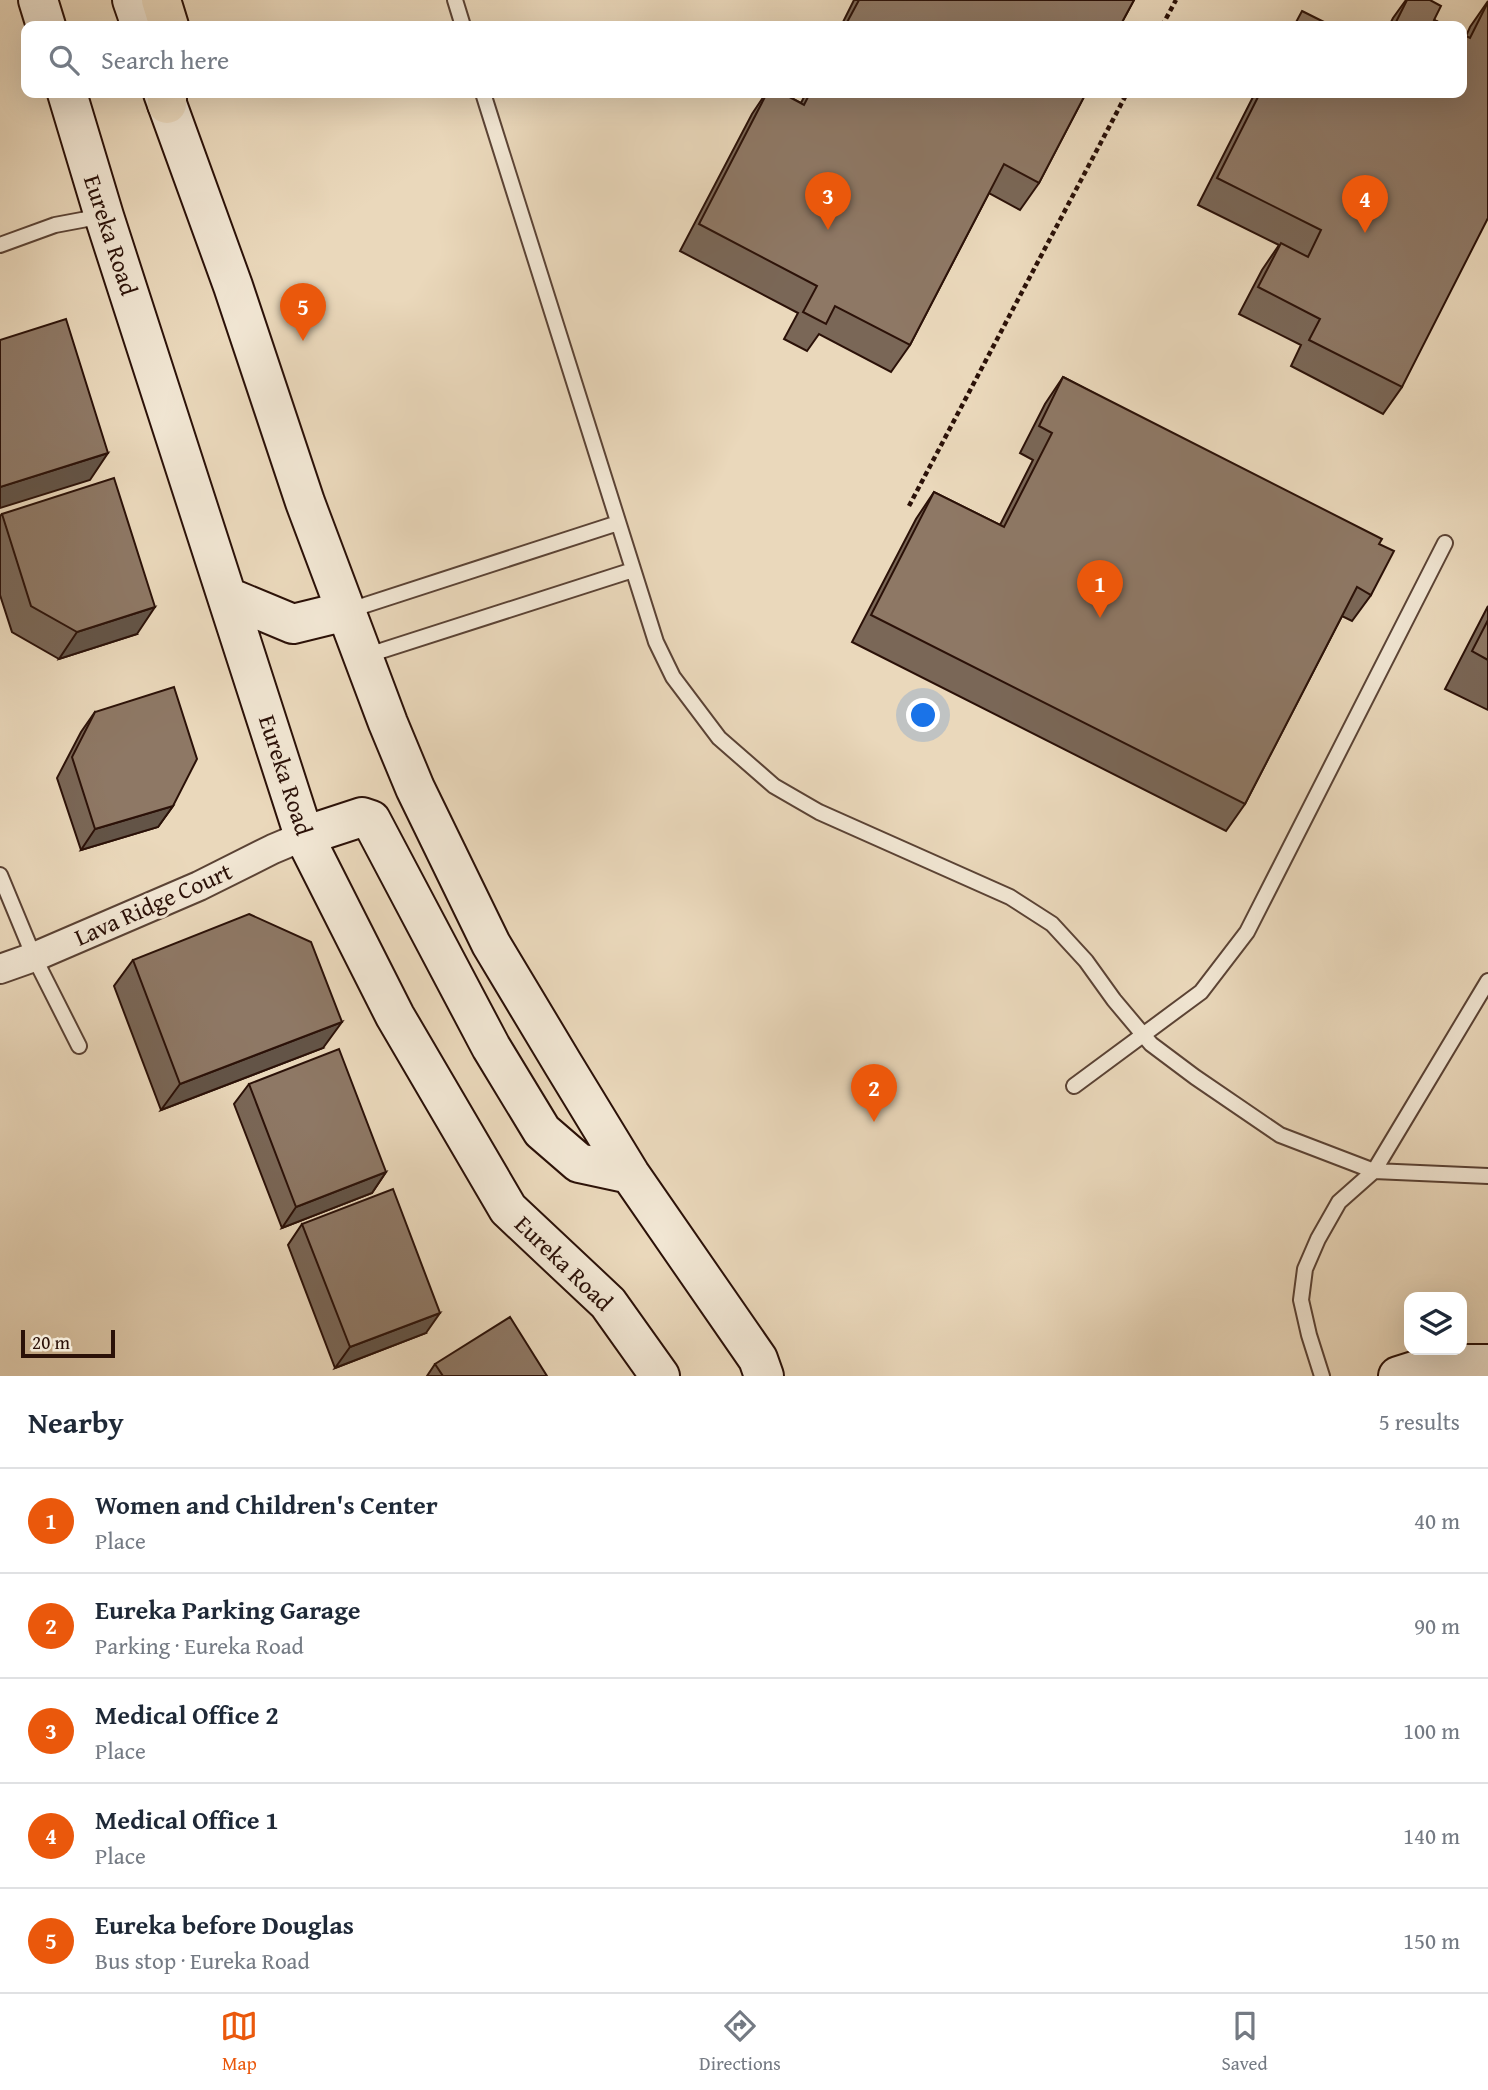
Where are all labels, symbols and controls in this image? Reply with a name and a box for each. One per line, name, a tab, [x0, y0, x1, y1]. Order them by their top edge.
search box	[21, 21, 1467, 98]
text: Search here	[101, 40, 229, 79]
icon: search	[45, 41, 83, 79]
street label: Eureka Road	[75, 170, 147, 300]
pin: 3	[805, 172, 851, 230]
pin: 4	[1342, 175, 1388, 233]
pin: 5	[280, 283, 326, 341]
pin: 1	[1077, 560, 1123, 618]
your location	[906, 698, 940, 732]
street label: Eureka Road	[250, 710, 322, 840]
street label: Lava Ridge Court	[69, 853, 238, 954]
pin: 2	[851, 1064, 897, 1122]
street label: Eureka Road	[507, 1207, 621, 1319]
map controls	[1404, 1292, 1467, 1355]
button: layers	[1404, 1292, 1467, 1355]
scale bar	[21, 1327, 116, 1359]
text: 20 m	[32, 1328, 70, 1356]
text: Nearby	[28, 1400, 124, 1444]
text: 5 results	[1379, 1405, 1460, 1438]
text: Women and Children's Center	[95, 1485, 438, 1524]
text: 1	[45, 1504, 57, 1537]
text: 40 m	[1414, 1504, 1460, 1537]
text: Place	[95, 1524, 146, 1557]
text: Eureka Parking Garage	[95, 1590, 361, 1629]
text: 2	[45, 1609, 57, 1642]
text: 90 m	[1414, 1609, 1460, 1642]
text: Parking · Eureka Road	[95, 1629, 304, 1662]
text: Medical Office 2	[95, 1695, 279, 1734]
text: 3	[45, 1714, 57, 1747]
text: 100 m	[1403, 1714, 1460, 1747]
text: Place	[95, 1734, 146, 1767]
text: Medical Office 1	[95, 1800, 279, 1839]
text: 4	[45, 1819, 57, 1852]
text: 140 m	[1403, 1819, 1460, 1852]
text: Place	[95, 1839, 146, 1872]
text: Eureka before Douglas	[95, 1905, 354, 1944]
text: 5	[45, 1924, 57, 1957]
text: 150 m	[1403, 1924, 1460, 1957]
text: Bus stop · Eureka Road	[95, 1944, 310, 1977]
tab: Map	[220, 2007, 258, 2077]
tab: Directions	[699, 2007, 781, 2077]
tab: Saved	[1222, 2007, 1268, 2077]

